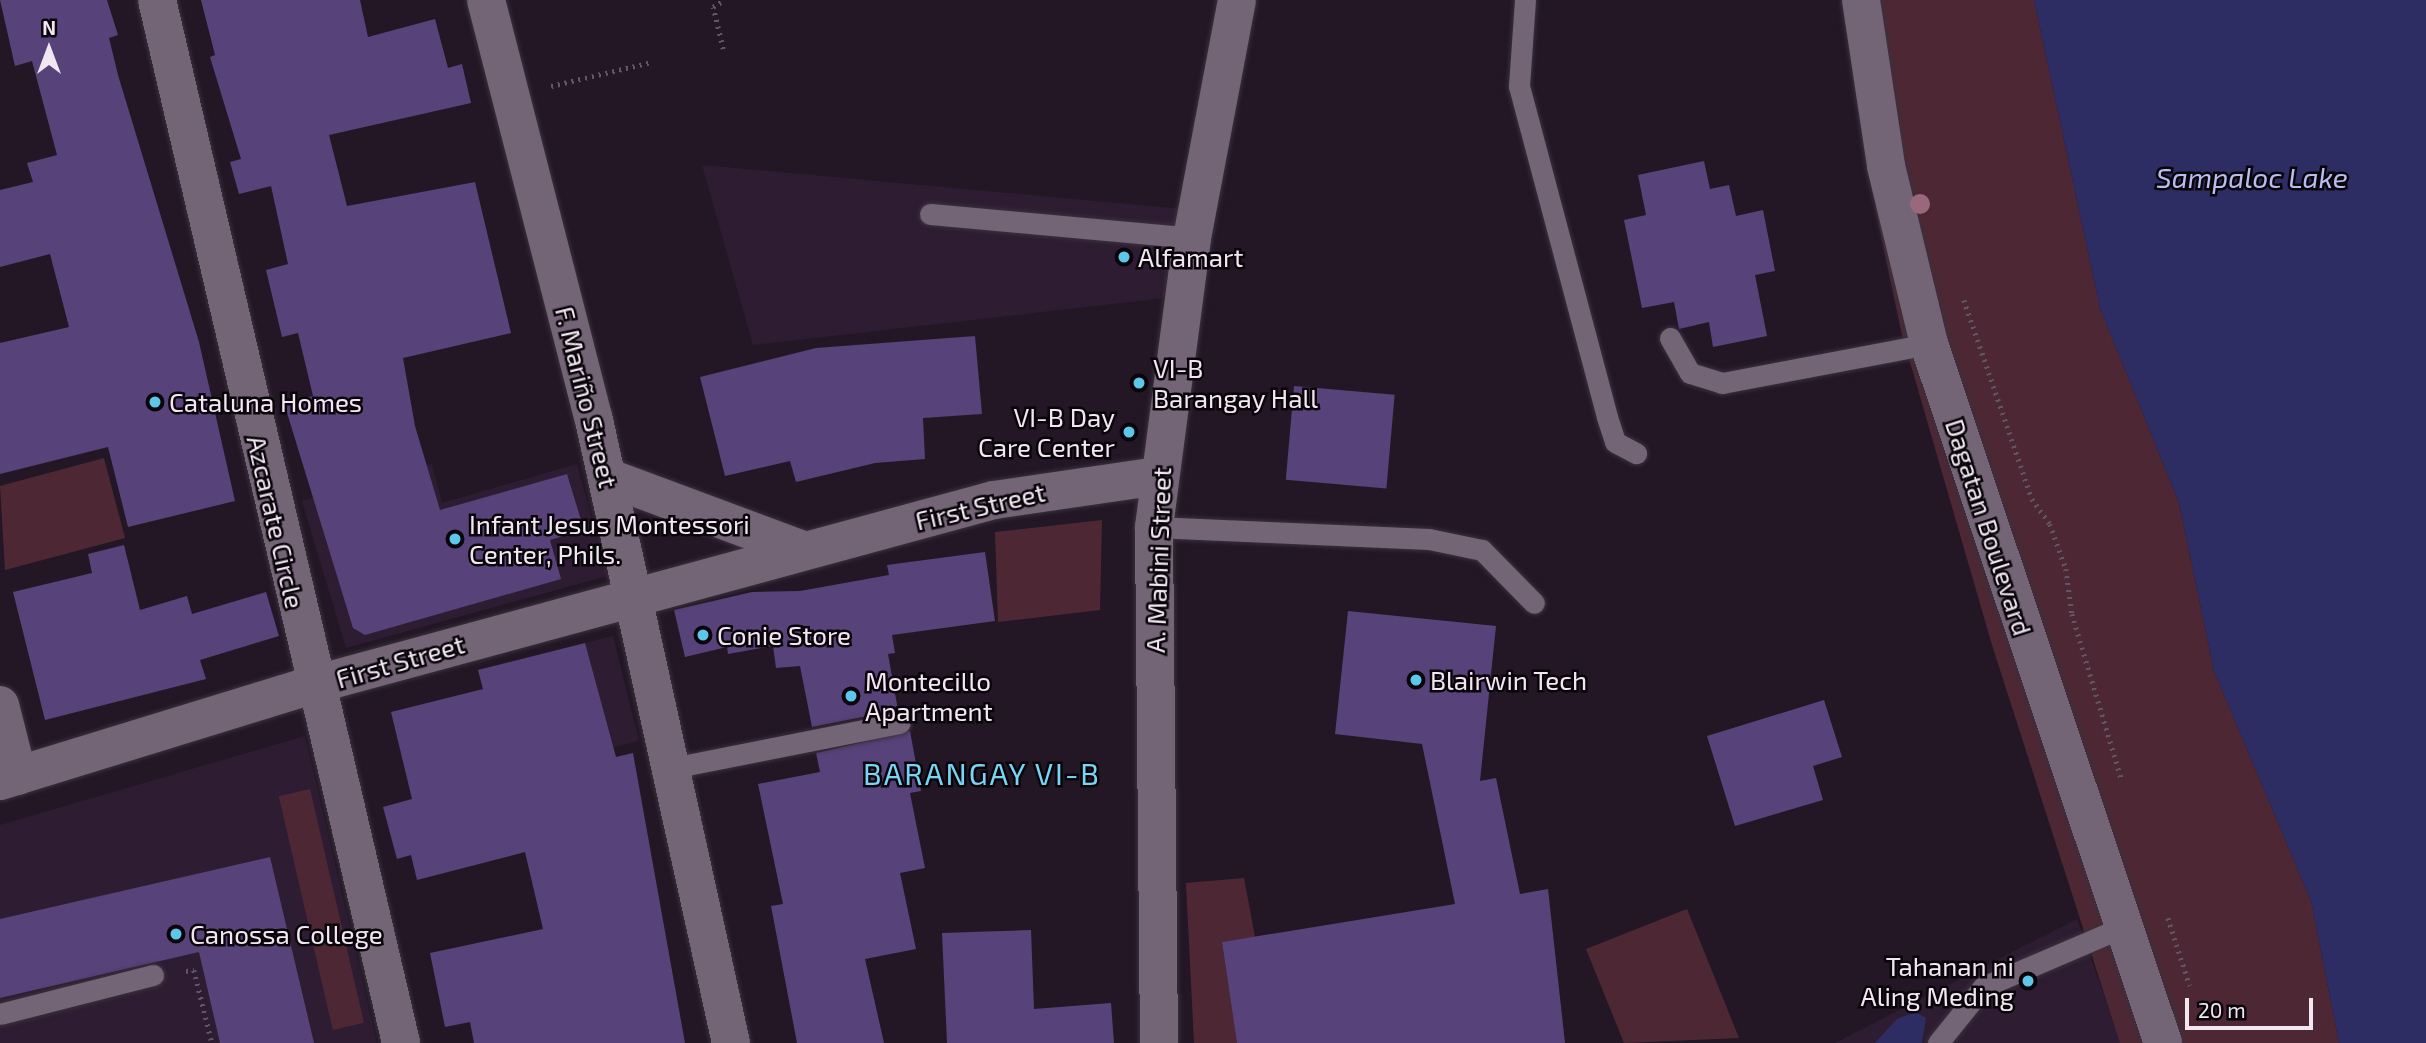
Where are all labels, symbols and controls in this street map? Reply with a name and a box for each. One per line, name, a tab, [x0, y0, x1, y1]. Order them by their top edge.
north arrow	[14, 14, 84, 84]
text: N	[42, 16, 56, 39]
water label: Sampaloc Lake	[2156, 160, 2348, 194]
place label: Alfamart	[1138, 241, 1243, 273]
marker: Alfamart	[1116, 249, 1132, 265]
street label: F. Mariño Street	[549, 303, 625, 491]
place label: VI-B Barangay Hall	[1153, 352, 1318, 414]
marker: VI-B Barangay Hall	[1131, 375, 1147, 391]
place label: Cataluna Homes	[169, 386, 362, 418]
marker: Cataluna Homes	[147, 394, 163, 410]
place label: VI-B Day Care Center	[978, 401, 1115, 462]
street label: Dagatan Boulevard	[1939, 415, 2039, 639]
marker: VI-B Day Care Center	[1121, 424, 1137, 440]
street label: Azcarate Circle	[241, 432, 311, 612]
street label: A. Mabini Street	[1139, 467, 1177, 653]
street label: First Street	[912, 476, 1048, 536]
place label: Infant Jesus Montessori Center, Phils.	[469, 508, 750, 570]
marker: Infant Jesus Montessori Center, Phils.	[447, 531, 463, 547]
place label: Conie Store	[717, 619, 851, 651]
marker: Conie Store	[695, 627, 711, 643]
street label: First Street	[332, 628, 468, 694]
place label: Blairwin Tech	[1430, 664, 1588, 696]
place label: Montecillo Apartment	[865, 665, 993, 726]
marker: Blairwin Tech	[1408, 672, 1424, 688]
marker: Montecillo Apartment	[843, 688, 859, 704]
district label: BARANGAY VI-B	[864, 755, 1100, 791]
place label: Canossa College	[190, 918, 383, 950]
marker: Canossa College	[168, 926, 184, 942]
place label: Tahanan ni Aling Meding	[1861, 950, 2014, 1012]
marker: Tahanan ni Aling Meding	[2020, 973, 2036, 989]
scale bar	[2188, 984, 2316, 1028]
text: 20 m	[2198, 997, 2246, 1022]

